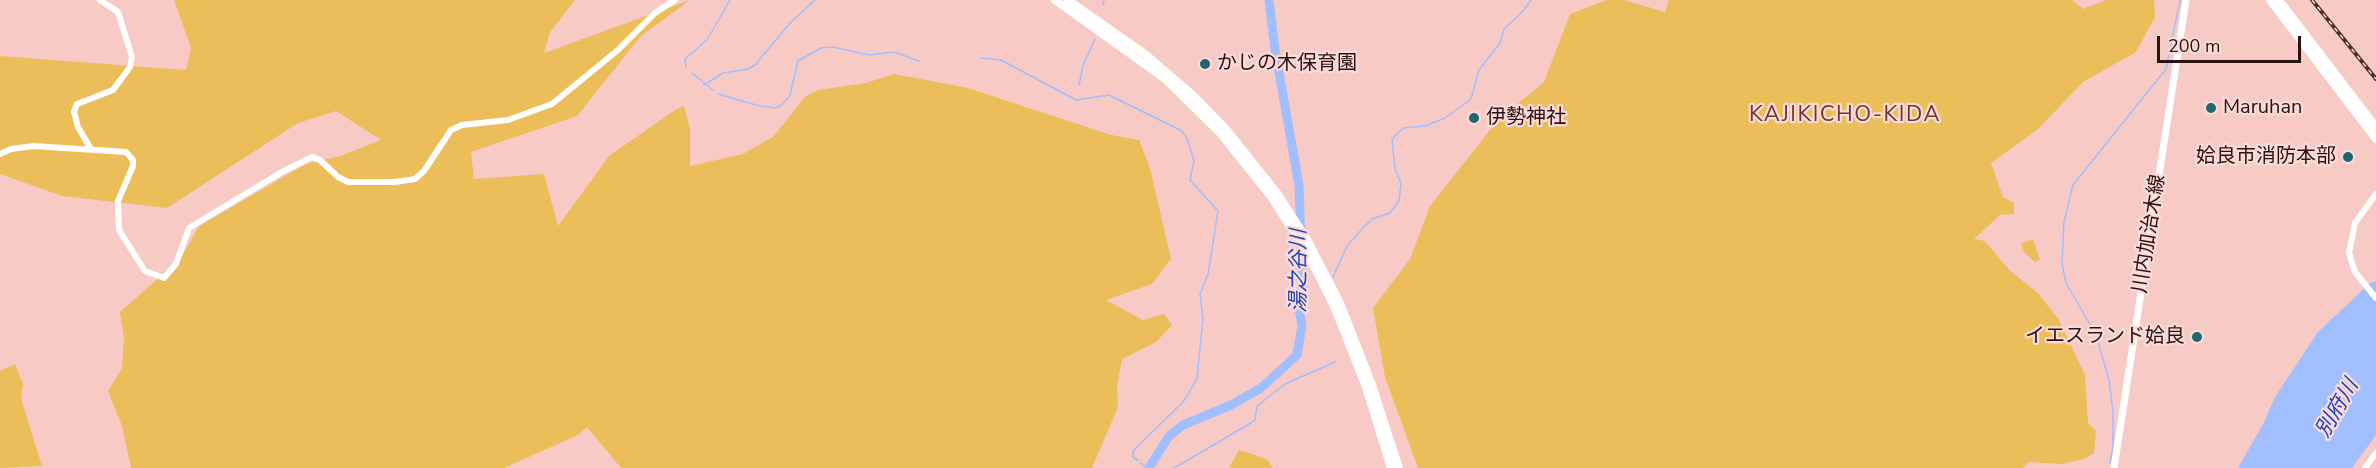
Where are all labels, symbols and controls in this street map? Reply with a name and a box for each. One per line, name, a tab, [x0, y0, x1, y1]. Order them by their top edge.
scale bar	[2160, 24, 2304, 62]
text: 200 m	[2168, 34, 2220, 58]
place label: かじの木保育園	[1217, 52, 1357, 76]
marker: かじの木保育園	[1198, 57, 1212, 71]
place label: Maruhan	[2223, 96, 2302, 120]
marker: Maruhan	[2204, 101, 2218, 115]
district label: KAJIKICHO-KIDA	[1749, 103, 1941, 129]
place label: 伊勢神社	[1486, 106, 1566, 130]
marker: 伊勢神社	[1467, 111, 1481, 125]
place label: 姶良市消防本部	[2196, 145, 2336, 169]
marker: 姶良市消防本部	[2341, 150, 2355, 164]
street label: 川内加治木線	[2129, 173, 2171, 295]
water label: 湯之谷川	[1287, 229, 1313, 313]
place label: イエスランド姶良	[2025, 325, 2185, 349]
marker: イエスランド姶良	[2190, 330, 2204, 344]
water label: 別府川	[2311, 375, 2365, 443]

